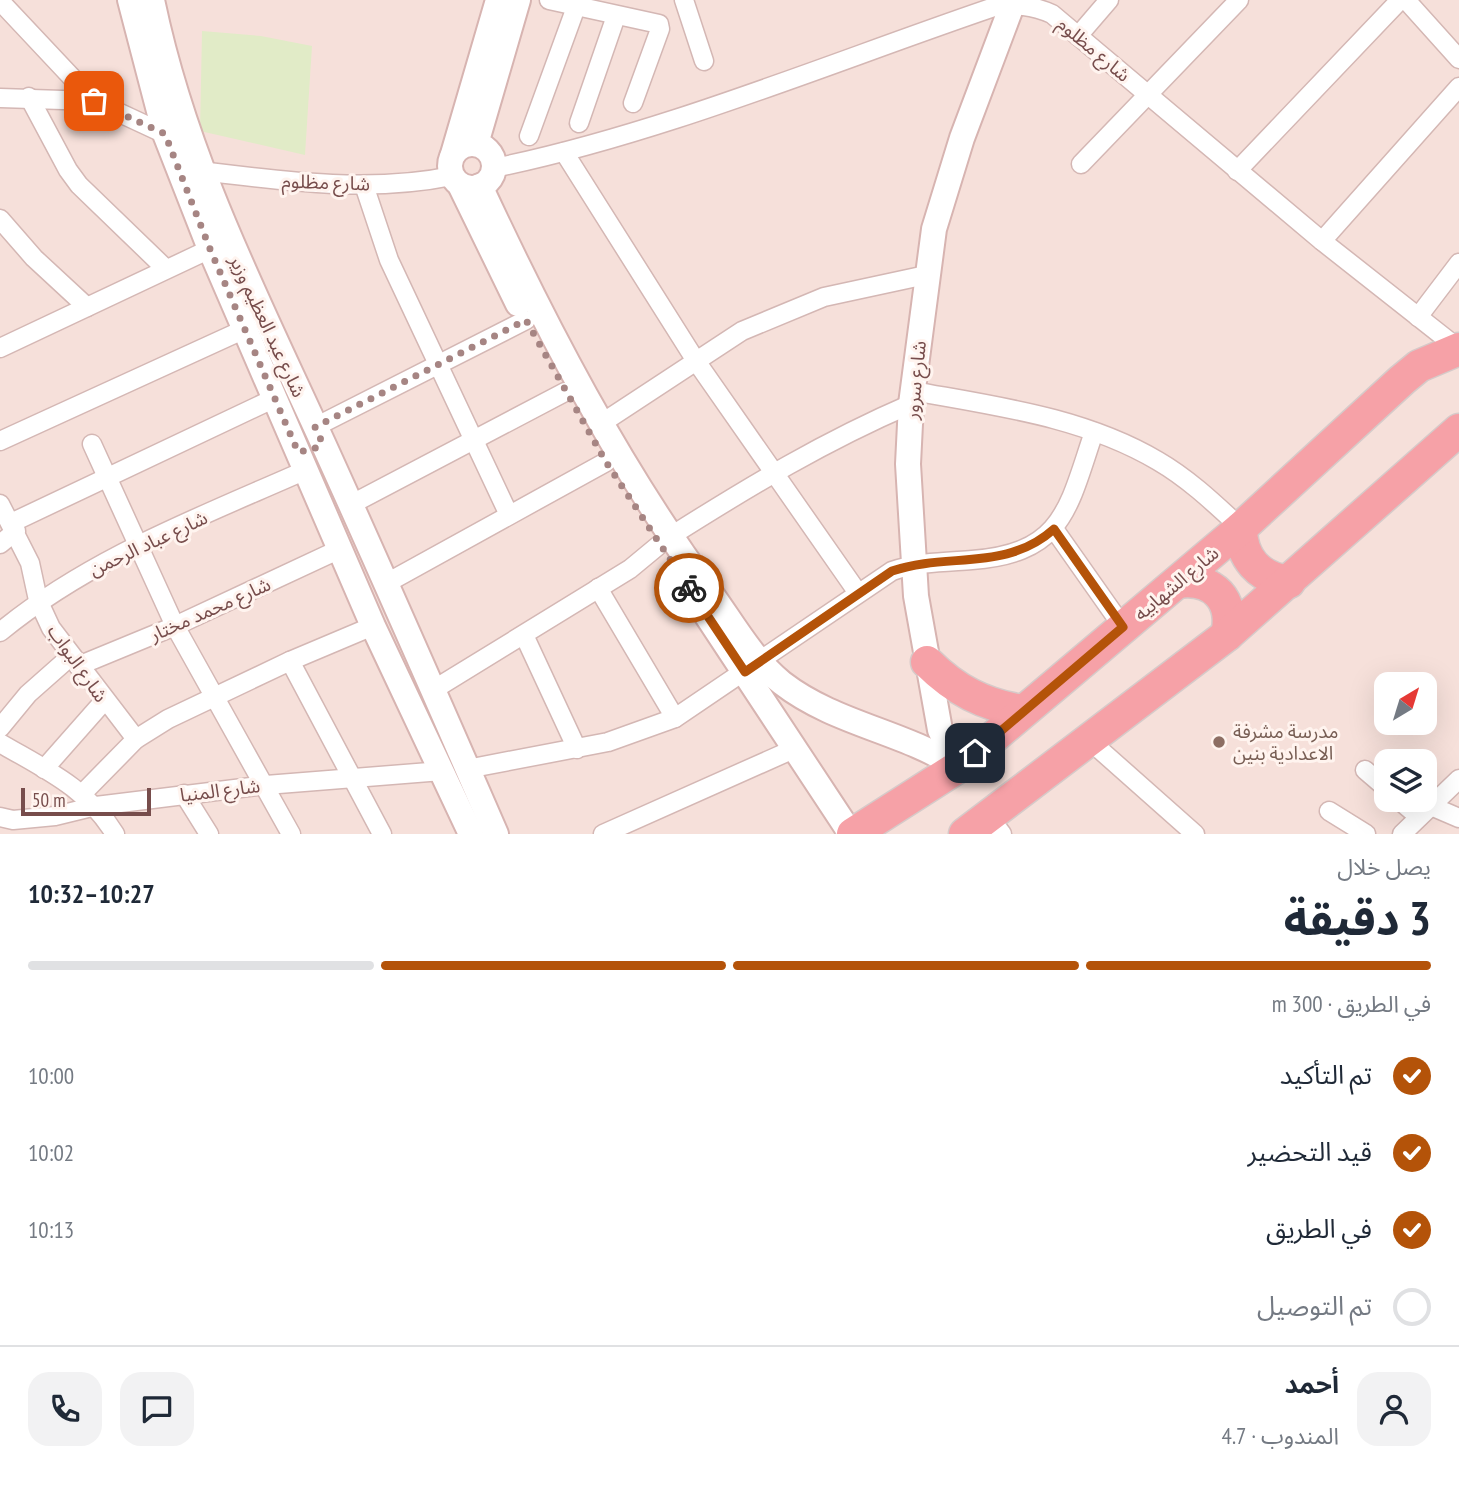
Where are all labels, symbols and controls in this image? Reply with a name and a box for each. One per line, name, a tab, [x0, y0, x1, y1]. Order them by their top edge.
street label: شارع مظلوم	[1051, 11, 1136, 89]
pin	[64, 71, 124, 131]
icon: bag	[75, 82, 113, 120]
street label: شارع مظلوم	[281, 168, 371, 199]
street label: شارع عبد العظيم وزير	[221, 250, 311, 402]
street label: شارع سرور	[899, 339, 933, 422]
street label: شارع عباد الرحمن	[85, 505, 212, 583]
street label: شارع الشهابيه	[1129, 541, 1225, 627]
courier	[654, 553, 724, 623]
icon: bike	[670, 569, 708, 607]
street label: شارع محمد مختار	[145, 572, 275, 649]
street label: شارع البواب	[41, 619, 113, 708]
north arrow	[1374, 672, 1437, 735]
map controls	[1374, 672, 1437, 812]
place label: مدرسة مشرفة الاعدادية بنين	[1233, 719, 1338, 765]
pin	[945, 723, 1005, 783]
icon: home	[956, 734, 994, 772]
marker: مدرسة مشرفة الاعدادية بنين	[1211, 734, 1227, 750]
button: layers	[1374, 749, 1437, 812]
street label: شارع المنيا	[179, 773, 262, 809]
scale bar	[21, 785, 150, 817]
text: 50 m	[32, 788, 66, 812]
text: يصل خلال	[1337, 852, 1431, 881]
text: 10:27–10:32	[28, 877, 155, 910]
text: 3 دقيقة	[1284, 888, 1431, 948]
text: في الطريق · 300 m	[1272, 989, 1431, 1018]
icon: check	[1393, 1057, 1431, 1095]
text: تم التأكيد	[1280, 1058, 1372, 1091]
text: 10:00	[28, 1061, 74, 1090]
icon: check	[1393, 1134, 1431, 1172]
text: قيد التحضير	[1247, 1135, 1372, 1168]
text: 10:02	[28, 1138, 74, 1167]
icon: check	[1393, 1211, 1431, 1249]
text: في الطريق	[1266, 1212, 1372, 1245]
text: 10:13	[28, 1215, 74, 1244]
text: تم التوصيل	[1257, 1289, 1372, 1322]
text: أحمد	[1285, 1367, 1339, 1400]
button: phone	[28, 1372, 102, 1446]
button: chat	[120, 1372, 194, 1446]
button: person	[1357, 1372, 1431, 1446]
text: المندوب · 4.7	[1222, 1421, 1339, 1450]

